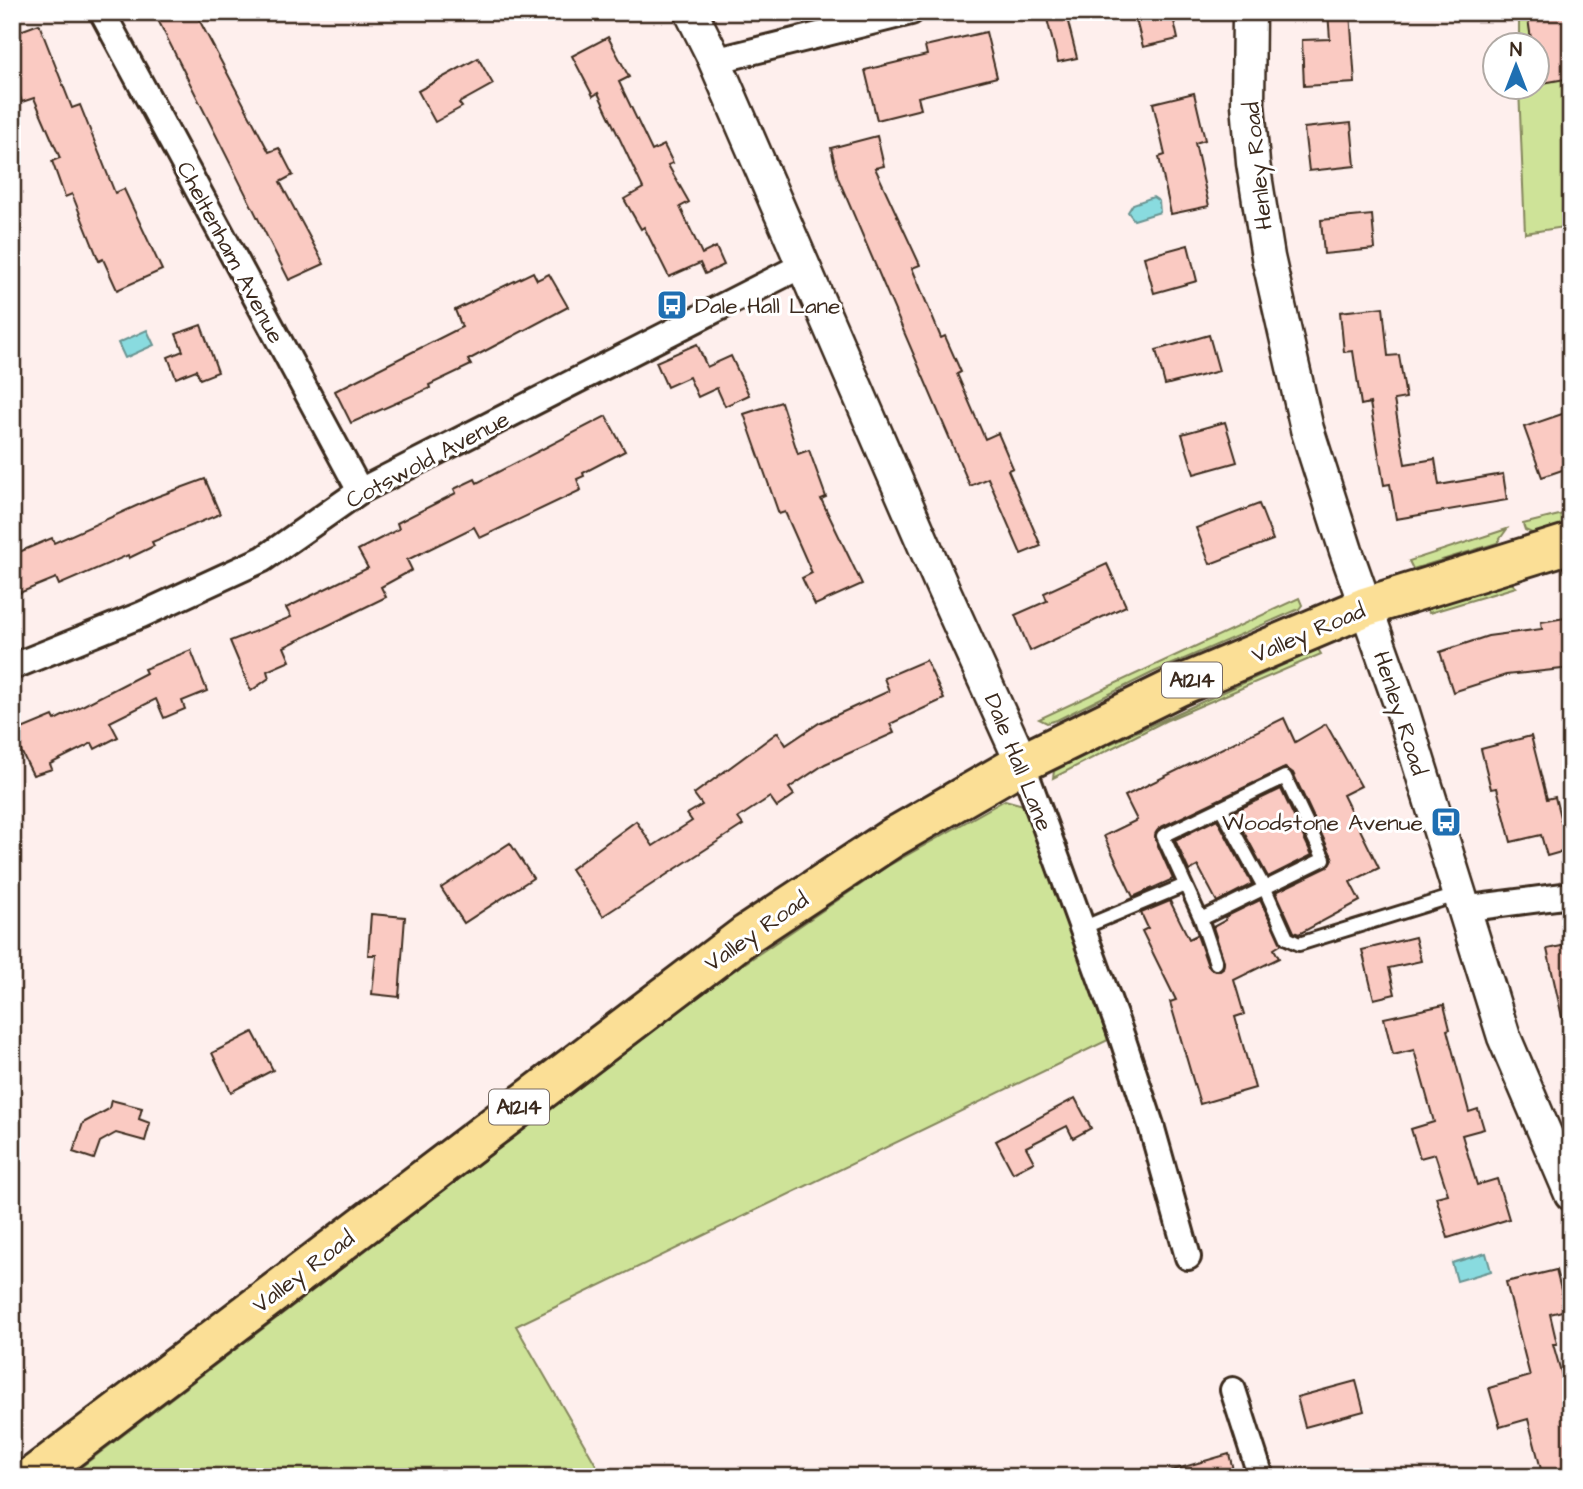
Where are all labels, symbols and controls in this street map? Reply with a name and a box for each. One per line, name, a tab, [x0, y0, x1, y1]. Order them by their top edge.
north arrow	[1482, 32, 1552, 102]
text: N	[1510, 37, 1522, 64]
street label: Henley Road	[1235, 100, 1282, 232]
street label: Cheltenham Avenue	[169, 156, 292, 349]
bus stop icon: Dale Hall Lane	[655, 288, 689, 322]
place label: Dale Hall Lane	[695, 290, 841, 322]
street label: Cotswold Avenue	[340, 403, 515, 516]
street label: Valley Road	[1247, 595, 1371, 672]
street label: Henley Road	[1364, 647, 1435, 780]
road number: A1214	[1162, 662, 1222, 698]
street label: Dale Hall Lane	[976, 689, 1060, 836]
bus stop icon: Woodstone Avenue	[1429, 805, 1463, 839]
place label: Woodstone Avenue	[1222, 807, 1423, 839]
street label: Valley Road	[698, 884, 816, 980]
road number: A1214	[489, 1090, 549, 1124]
street label: Valley Road	[246, 1223, 362, 1322]

